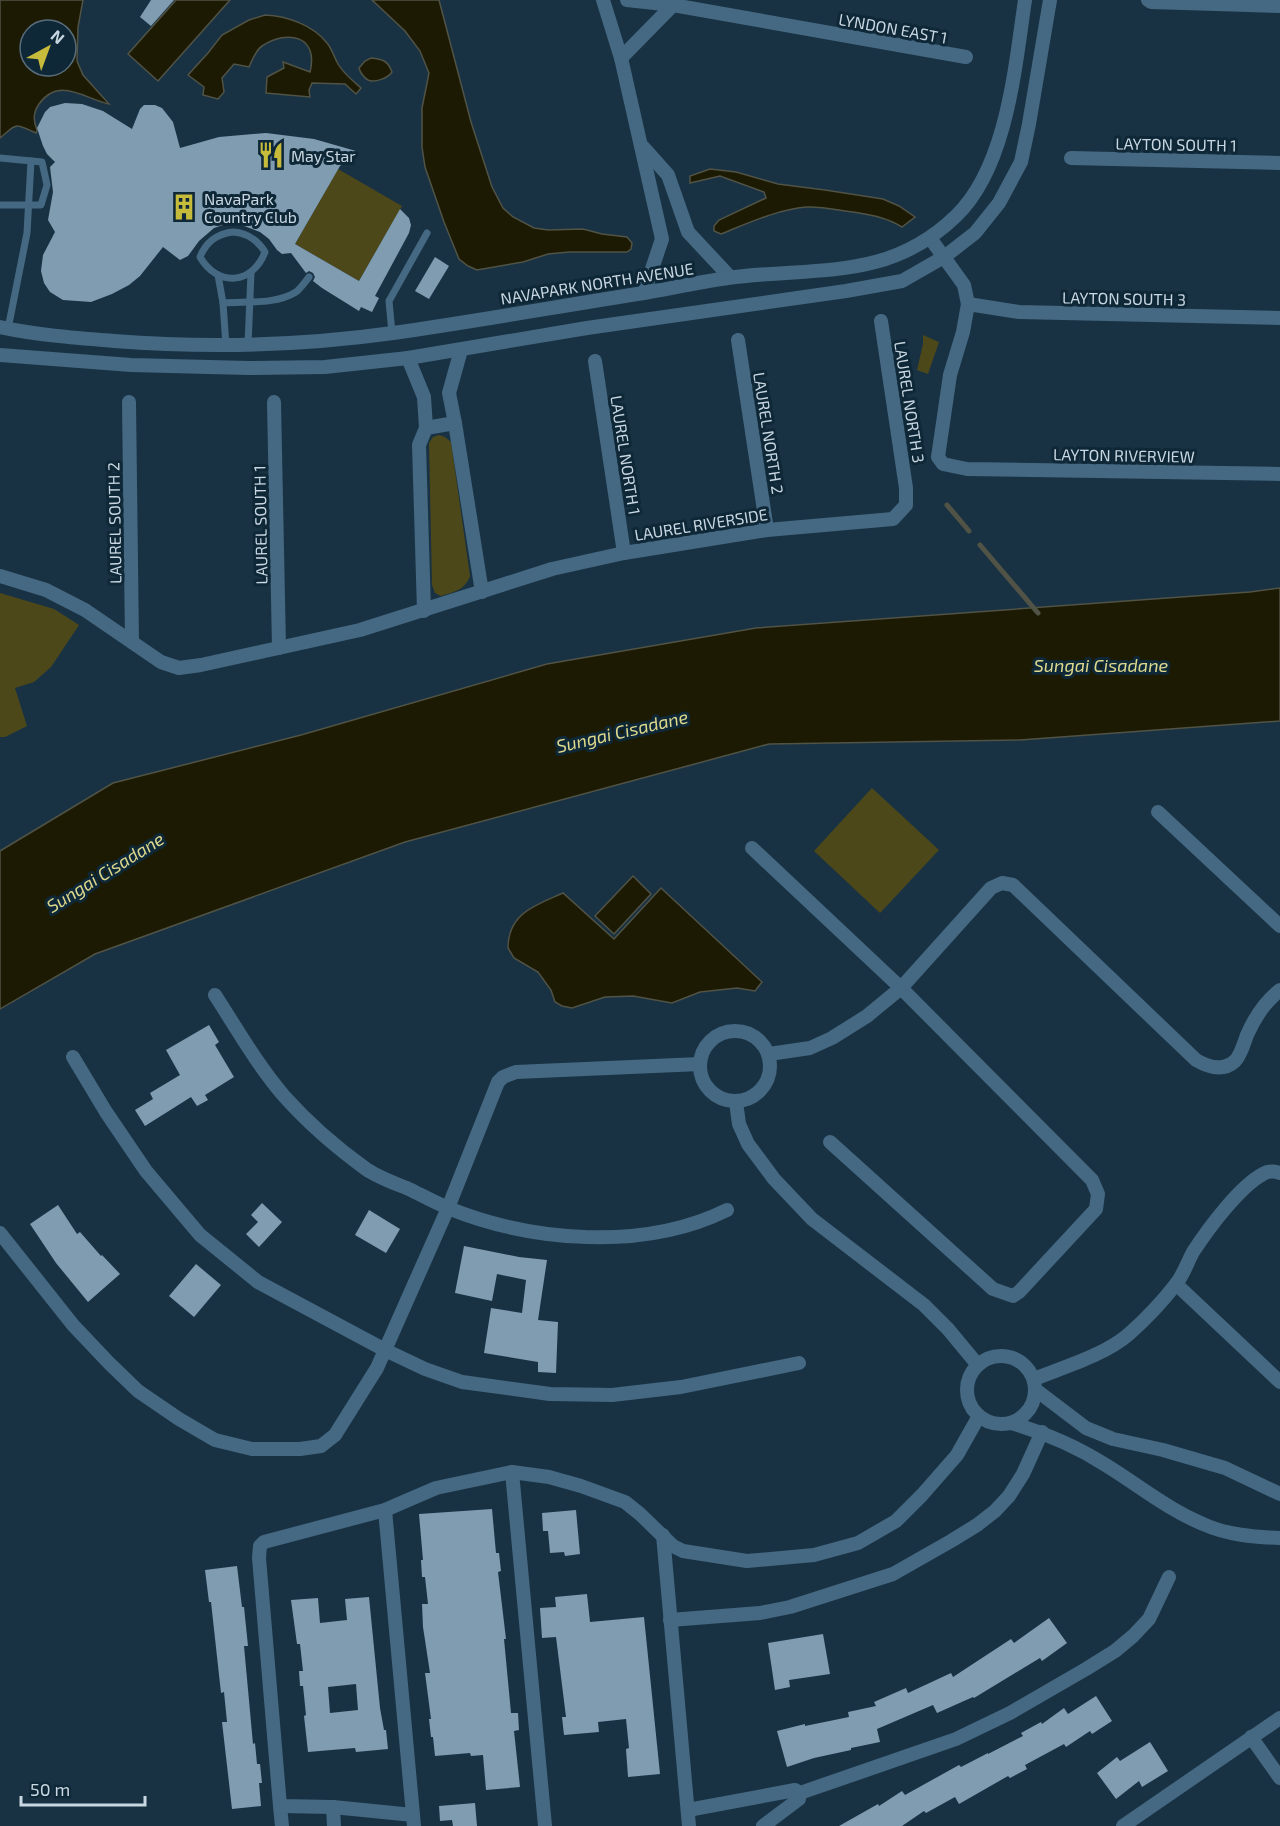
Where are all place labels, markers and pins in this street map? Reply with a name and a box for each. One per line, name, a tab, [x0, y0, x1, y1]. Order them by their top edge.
restaurant icon: May Star	[256, 140, 286, 170]
place label: May Star	[291, 146, 356, 165]
place label: NavaPark Country Club	[204, 189, 297, 226]
building icon: NavaPark Country Club	[169, 192, 199, 222]

